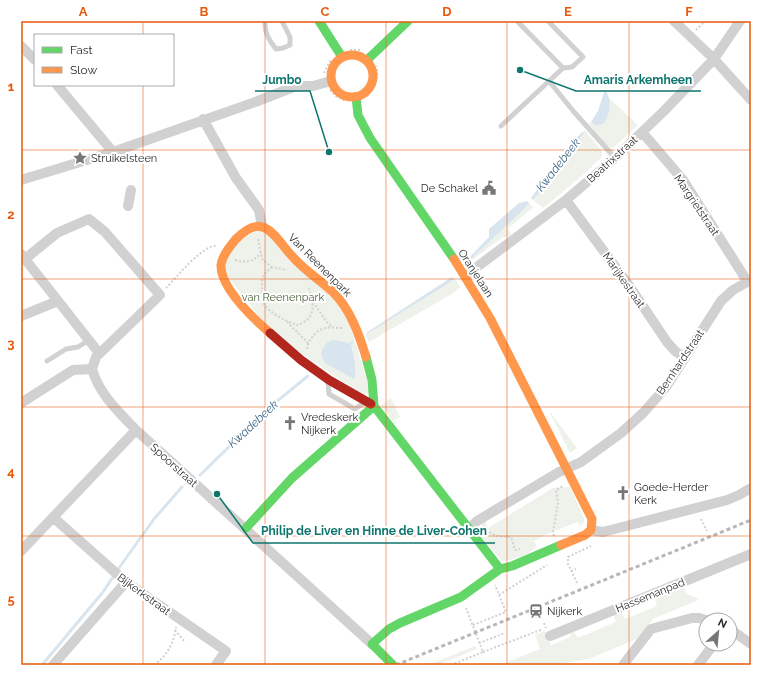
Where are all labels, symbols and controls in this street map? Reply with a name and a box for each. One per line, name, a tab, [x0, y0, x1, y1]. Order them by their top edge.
text: A	[79, 4, 88, 19]
text: B	[200, 4, 209, 19]
text: C	[321, 4, 330, 19]
text: D	[442, 4, 452, 19]
text: E	[564, 4, 572, 19]
text: F	[685, 4, 693, 19]
legend	[34, 34, 174, 86]
text: Fast	[70, 43, 93, 57]
text: Slow	[70, 63, 97, 77]
callout: Jumbo	[255, 67, 310, 91]
callout: Amaris Arkemheen	[576, 67, 701, 91]
text: Jumbo	[262, 73, 302, 87]
text: Amaris Arkemheen	[584, 73, 692, 87]
text: 1	[8, 79, 15, 94]
street label: Beatrixstraat	[584, 133, 641, 186]
water label: Kwadebeek	[533, 135, 583, 194]
place icon: Struikelsteen	[72, 150, 88, 166]
place label: Struikelsteen	[91, 152, 157, 165]
street label: Margrietstraat	[671, 172, 722, 239]
public building icon: De Schakel	[481, 180, 497, 196]
place label: De Schakel	[421, 182, 478, 195]
text: 2	[7, 207, 15, 222]
street label: Van Reenenpark	[285, 231, 354, 300]
street label: Oranjelaan	[455, 247, 496, 300]
street label: Marijkestraat	[600, 250, 648, 311]
park label: van Reenenpark	[242, 291, 324, 304]
street label: Bernhardstraat	[654, 327, 707, 397]
text: 3	[7, 336, 15, 351]
water label: Kwadebeek	[225, 397, 281, 451]
place label: Vredeskerk Nijkerk	[301, 411, 359, 437]
church icon: Vredeskerk Nijkerk	[282, 415, 298, 431]
street label: Spoorstraat	[147, 441, 200, 490]
text: 4	[7, 464, 15, 479]
place label: Goede-Herder Kerk	[634, 481, 708, 507]
church icon: Goede-Herder Kerk	[615, 485, 631, 501]
callout: Philip de Liver en Hinne de Liver-Cohen	[253, 519, 495, 543]
text: Philip de Liver en Hinne de Liver-Cohen	[261, 524, 487, 538]
street label: Bijkerkstraat	[115, 571, 173, 618]
street label: Hassemanpad	[614, 576, 687, 615]
text: 5	[7, 592, 15, 607]
station icon: Nijkerk	[528, 603, 544, 619]
place label: Nijkerk	[547, 605, 582, 618]
north arrow	[698, 612, 738, 652]
text: N	[716, 616, 729, 631]

